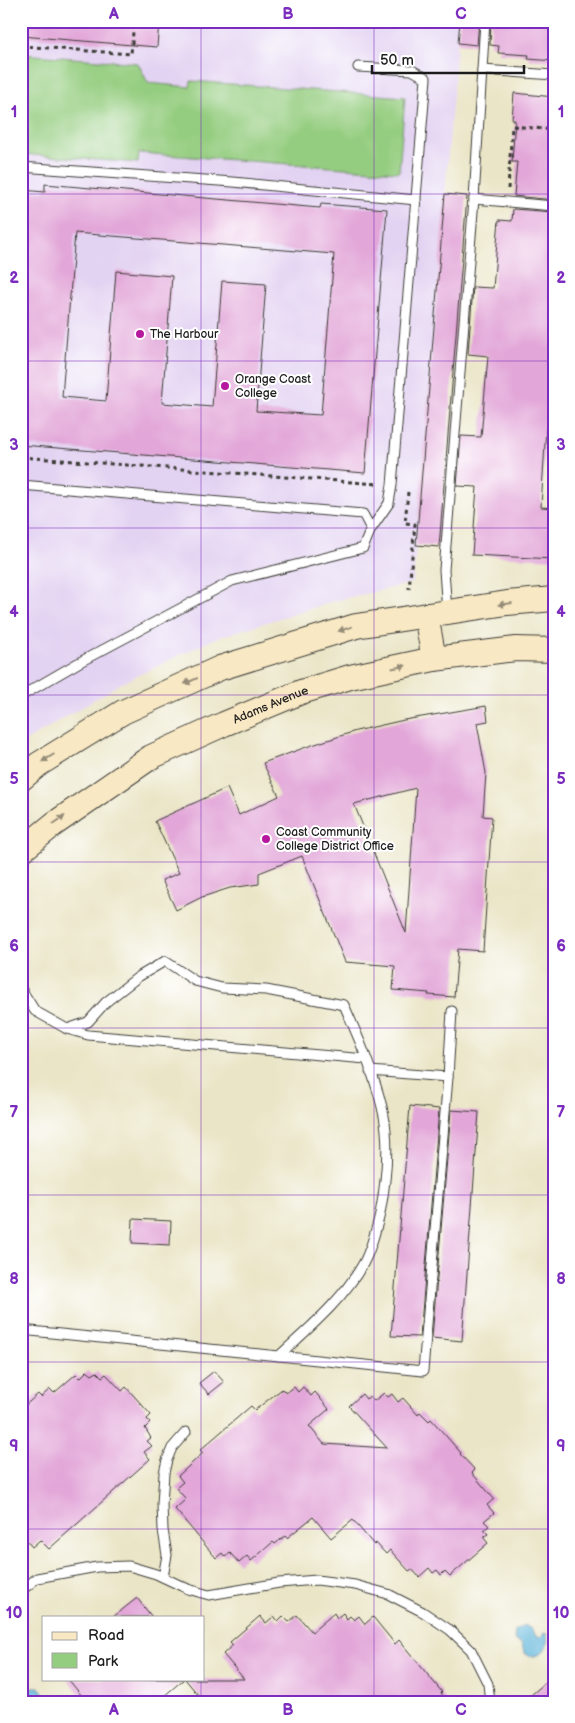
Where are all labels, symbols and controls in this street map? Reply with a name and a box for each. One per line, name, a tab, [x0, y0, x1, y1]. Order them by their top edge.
text: A	[108, 5, 119, 24]
text: B	[282, 5, 294, 24]
text: C	[455, 5, 467, 24]
scale bar	[372, 42, 525, 74]
text: 50 m	[380, 51, 414, 70]
text: 1	[11, 103, 17, 122]
text: 1	[558, 103, 564, 122]
text: 2	[9, 269, 19, 288]
text: 2	[556, 269, 566, 288]
place label: The Harbour	[150, 327, 219, 342]
marker: The Harbour	[134, 328, 146, 340]
place label: Orange Coast College	[235, 372, 311, 401]
marker: Orange Coast College	[219, 380, 231, 392]
text: 3	[9, 436, 19, 455]
text: 3	[556, 436, 566, 455]
one-way arrow	[497, 600, 513, 608]
text: 4	[9, 603, 19, 622]
text: 4	[556, 603, 566, 622]
one-way arrow	[337, 626, 352, 634]
one-way arrow	[391, 663, 407, 671]
one-way arrow	[184, 677, 198, 685]
street label: Adams Avenue	[231, 683, 310, 727]
one-way arrow	[42, 754, 55, 763]
text: 5	[9, 770, 19, 789]
text: 5	[556, 770, 566, 789]
one-way arrow	[53, 815, 66, 825]
place label: Coast Community College District Office	[276, 825, 394, 854]
marker: Coast Community College District Office	[260, 833, 272, 845]
text: 6	[9, 937, 19, 956]
text: 6	[556, 937, 566, 956]
text: 7	[10, 1103, 19, 1122]
text: 7	[557, 1103, 566, 1122]
text: 8	[9, 1270, 19, 1289]
text: 8	[556, 1270, 566, 1289]
text: 9	[9, 1437, 19, 1456]
text: 9	[556, 1437, 566, 1456]
text: 10	[6, 1604, 22, 1623]
text: 10	[553, 1604, 569, 1623]
legend	[42, 1616, 205, 1680]
text: Road	[88, 1626, 124, 1645]
text: Park	[88, 1652, 119, 1671]
text: A	[108, 1701, 119, 1720]
text: B	[282, 1701, 294, 1720]
text: C	[455, 1701, 467, 1720]

